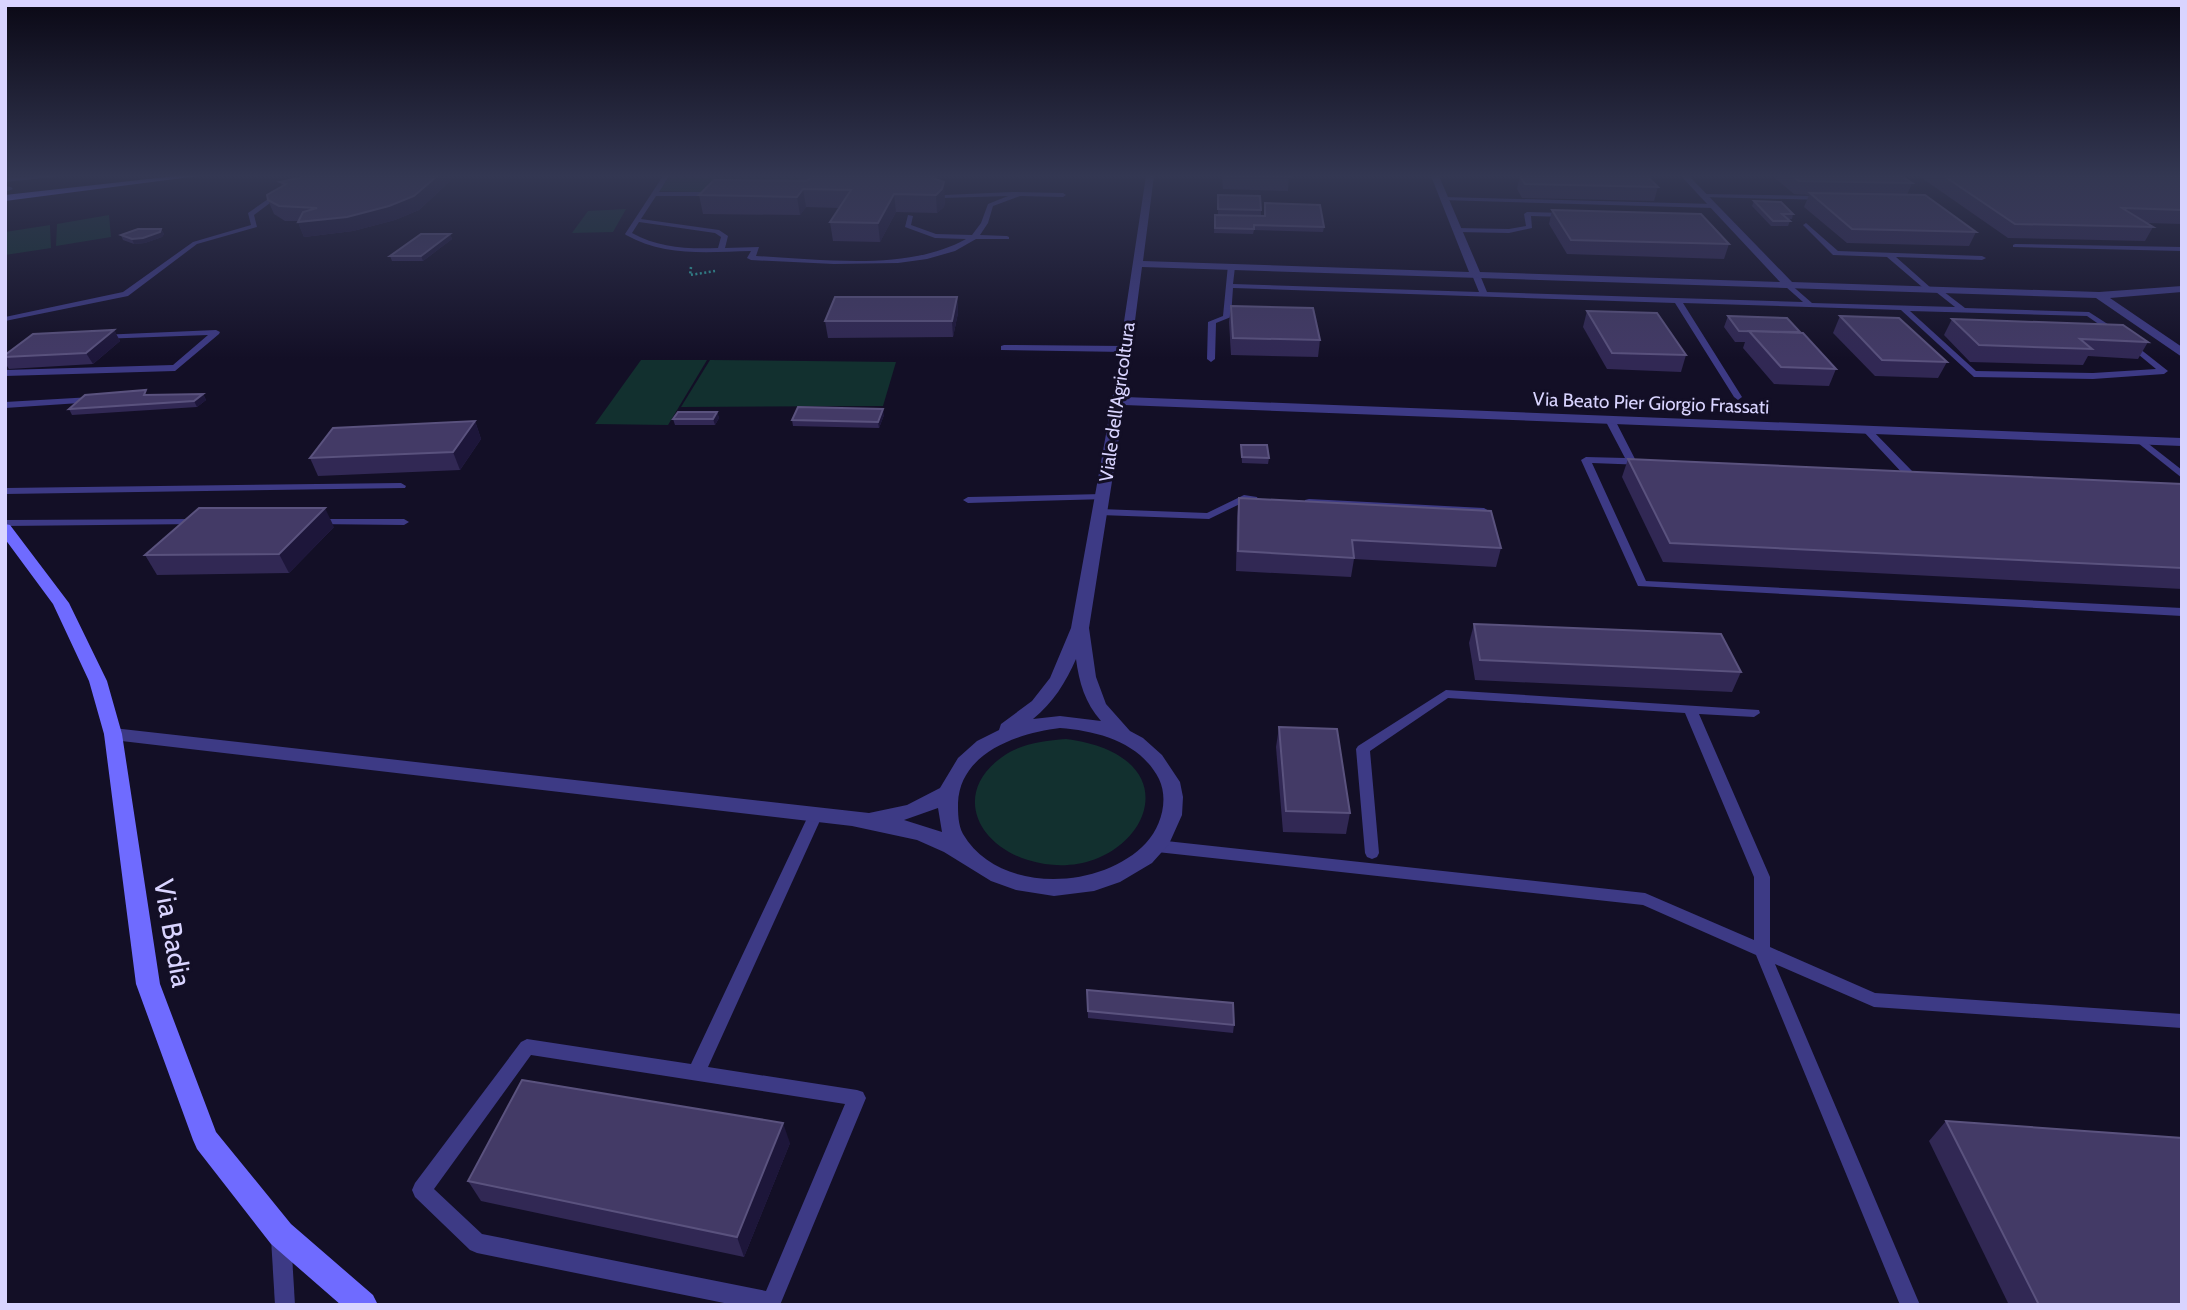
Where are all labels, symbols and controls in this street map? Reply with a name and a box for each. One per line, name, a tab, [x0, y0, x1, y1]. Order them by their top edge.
street label: Viale dell'Agricoltura	[1094, 321, 1140, 483]
street label: Via Beato Pier Giorgio Frassati	[1532, 387, 1770, 419]
street label: Via Badia	[147, 876, 199, 990]

